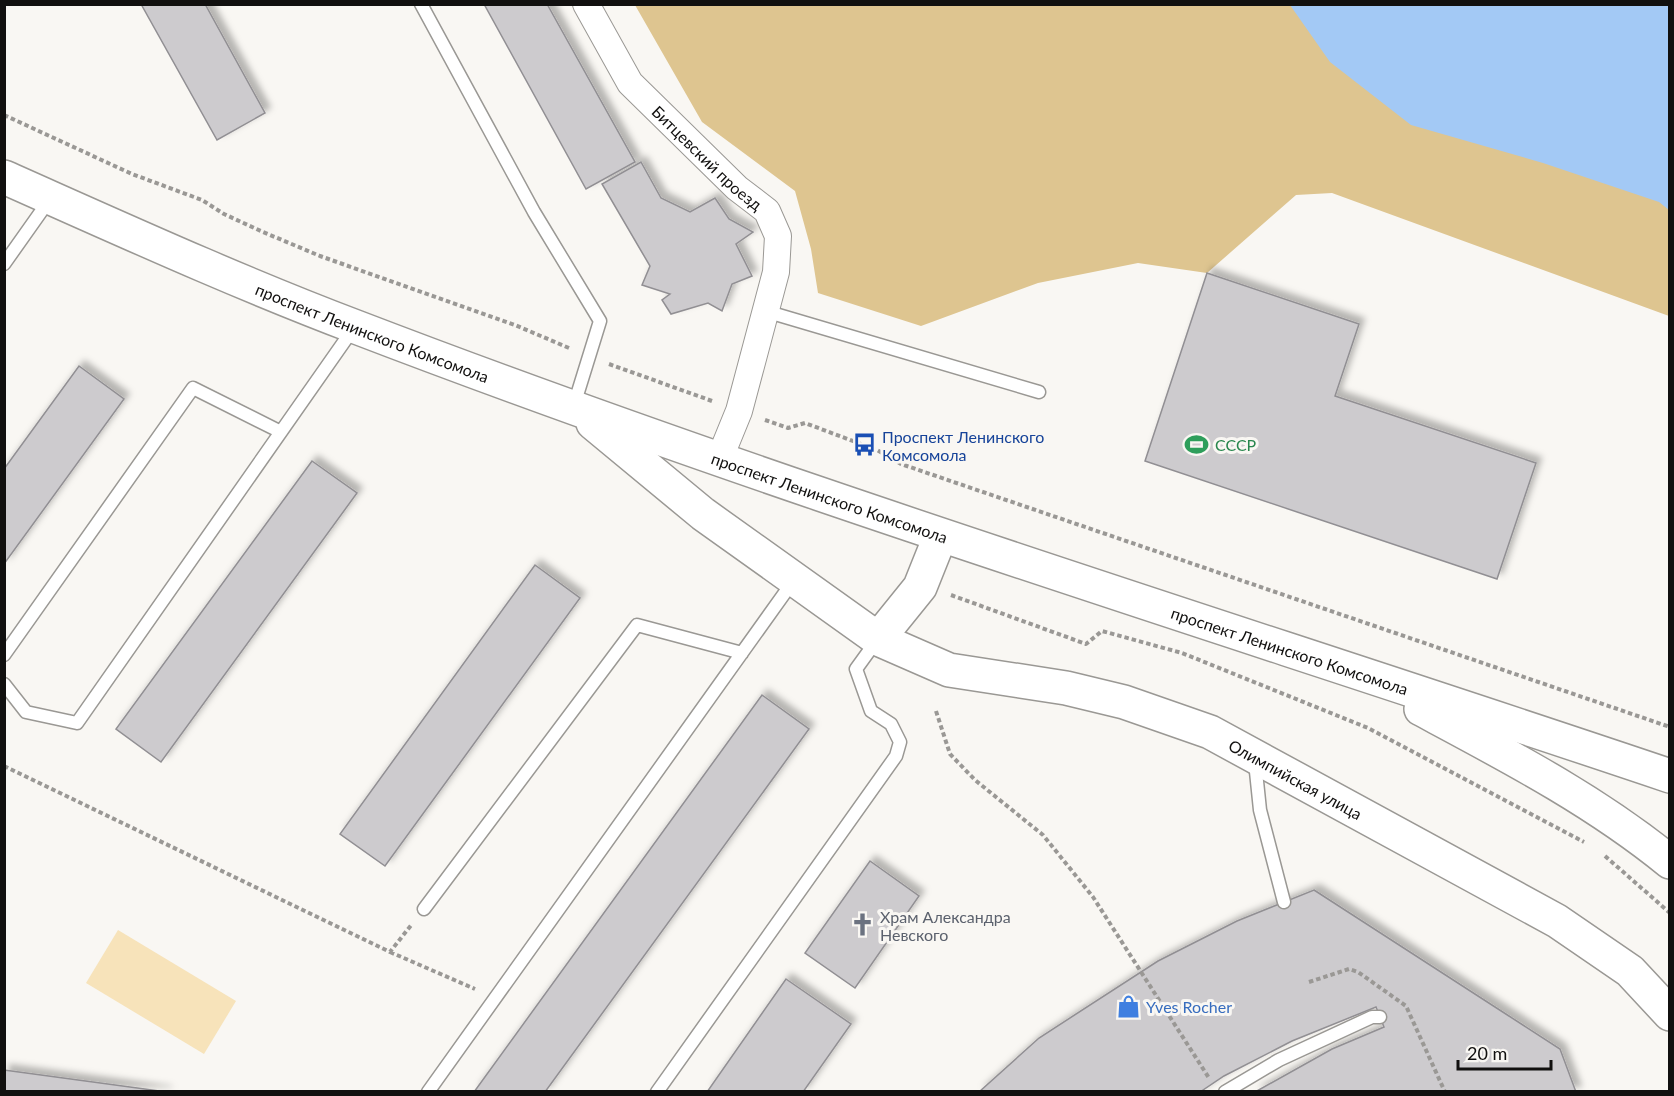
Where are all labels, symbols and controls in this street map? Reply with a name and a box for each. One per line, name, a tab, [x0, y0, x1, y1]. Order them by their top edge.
street label: Битцевский проезд	[649, 101, 766, 214]
street label: проспект Ленинского Комсомола	[253, 279, 492, 386]
place label: Проспект Ленинского Комсомола	[882, 427, 1044, 464]
sports icon: СССР	[1184, 431, 1210, 457]
bus stop icon: Проспект Ленинского Комсомола	[851, 432, 877, 458]
place label: СССР	[1215, 435, 1257, 454]
street label: проспект Ленинского Комсомола	[709, 448, 950, 546]
street label: проспект Ленинского Комсомола	[1169, 602, 1411, 698]
street label: Олимпийская улица	[1226, 735, 1366, 823]
place label: Храм Александра Невского	[880, 907, 1011, 944]
church icon: Храм Александра Невского	[849, 912, 875, 938]
shop icon: Yves Rocher	[1115, 993, 1141, 1019]
place label: Yves Rocher	[1146, 997, 1232, 1016]
scale bar	[1458, 1033, 1551, 1071]
text: 20 m	[1467, 1042, 1507, 1064]

